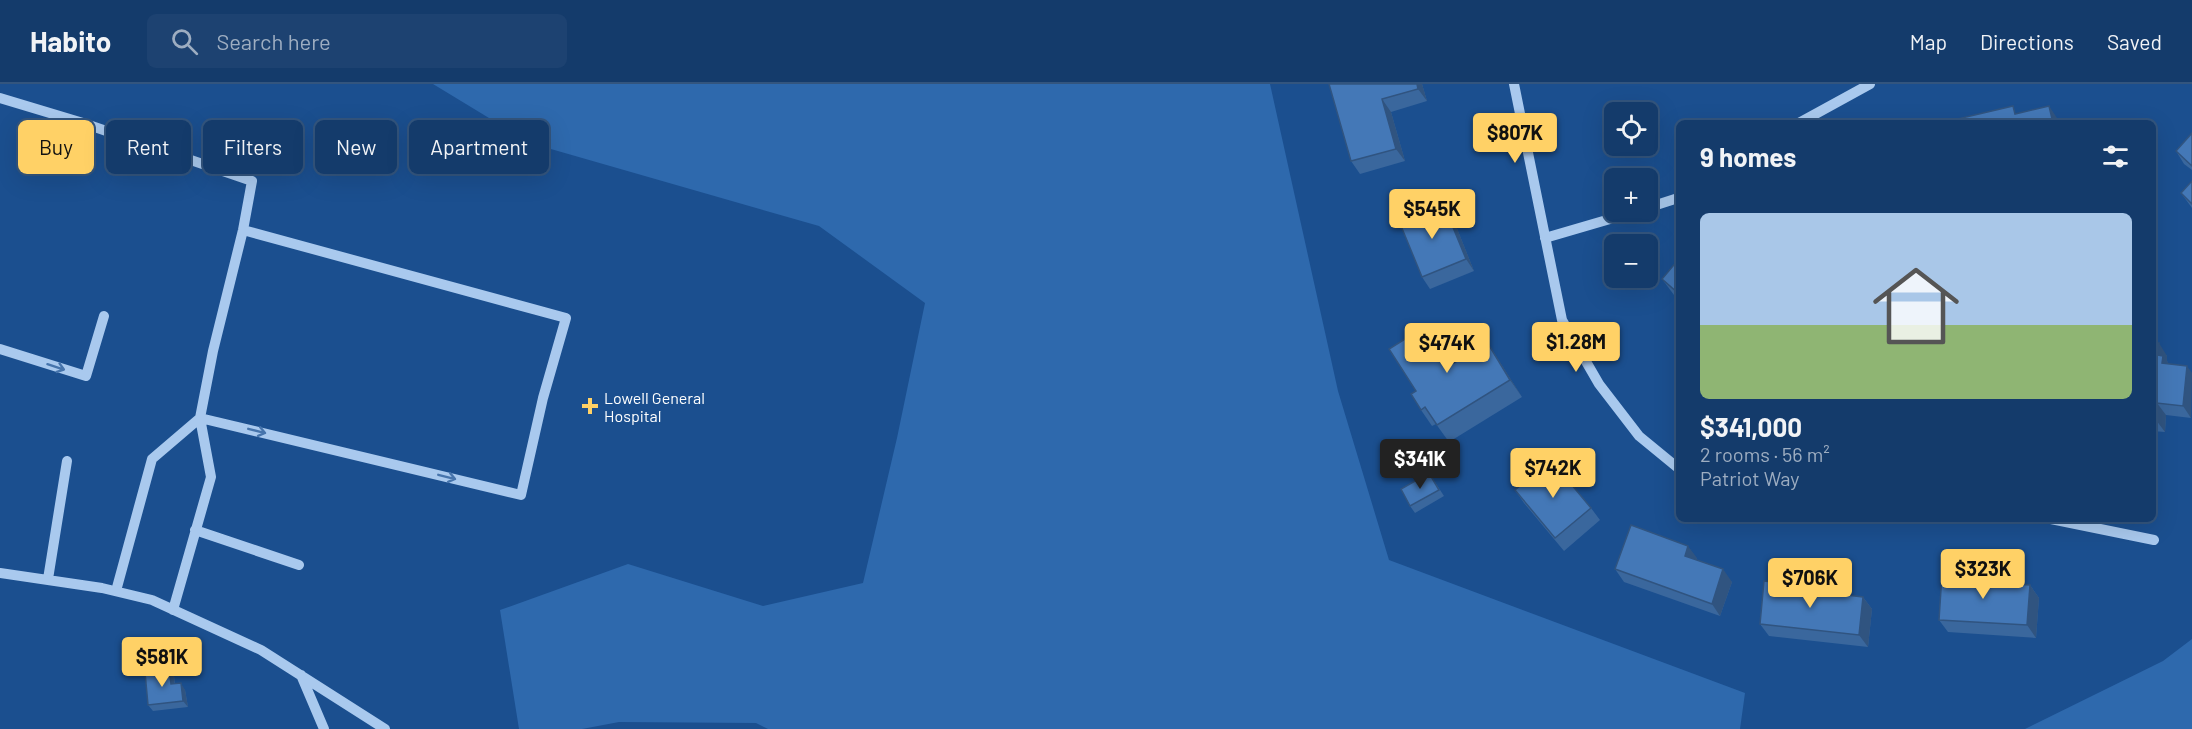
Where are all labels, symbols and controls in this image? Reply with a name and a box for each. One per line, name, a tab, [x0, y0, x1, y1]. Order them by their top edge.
search box	[147, 14, 567, 68]
text: Habito	[30, 24, 111, 58]
icon: search	[168, 25, 201, 58]
text: Search here	[216, 28, 331, 54]
text: Map	[1910, 29, 1947, 54]
text: Directions	[1980, 29, 2074, 54]
text: Saved	[2107, 29, 2162, 54]
map controls	[1604, 102, 1658, 288]
button: locate	[1604, 102, 1658, 156]
pin: $807K	[1473, 113, 1557, 164]
chip: Buy	[18, 120, 94, 174]
chip: Rent	[106, 120, 191, 174]
chip: Filters	[203, 120, 303, 174]
chip: New	[315, 120, 397, 174]
chip: Apartment	[409, 120, 549, 174]
text: $807K	[1487, 120, 1543, 144]
icon: filters	[2099, 140, 2132, 173]
text: 9 homes	[1700, 141, 1796, 172]
button: +	[1604, 168, 1658, 222]
pin: $545K	[1390, 189, 1474, 240]
text: $545K	[1403, 196, 1461, 220]
button: −	[1604, 234, 1658, 288]
icon: home	[1862, 252, 1970, 360]
pin: $1.28M	[1527, 322, 1625, 373]
pin: $474K	[1405, 323, 1489, 374]
text: $1.28M	[1546, 329, 1606, 353]
text: $474K	[1419, 330, 1475, 354]
one-way arrow	[46, 362, 65, 373]
place label: Lowell General Hospital	[604, 388, 705, 425]
marker: Lowell General Hospital	[581, 397, 599, 415]
text: $341,000	[1700, 411, 1802, 442]
one-way arrow	[247, 426, 266, 438]
pin: $341K	[1378, 439, 1462, 490]
text: 2 rooms · 56 m²	[1700, 442, 1830, 466]
text: $341K	[1394, 446, 1446, 470]
pin: $742K	[1511, 448, 1595, 499]
text: $742K	[1524, 455, 1582, 479]
text: Patriot Way	[1700, 466, 1800, 490]
one-way arrow	[437, 472, 456, 484]
pin: $323K	[1941, 549, 2025, 600]
text: $323K	[1955, 556, 2011, 580]
pin: $706K	[1768, 558, 1852, 609]
text: $706K	[1782, 565, 1838, 589]
pin: $581K	[120, 637, 204, 688]
text: $581K	[136, 644, 188, 668]

